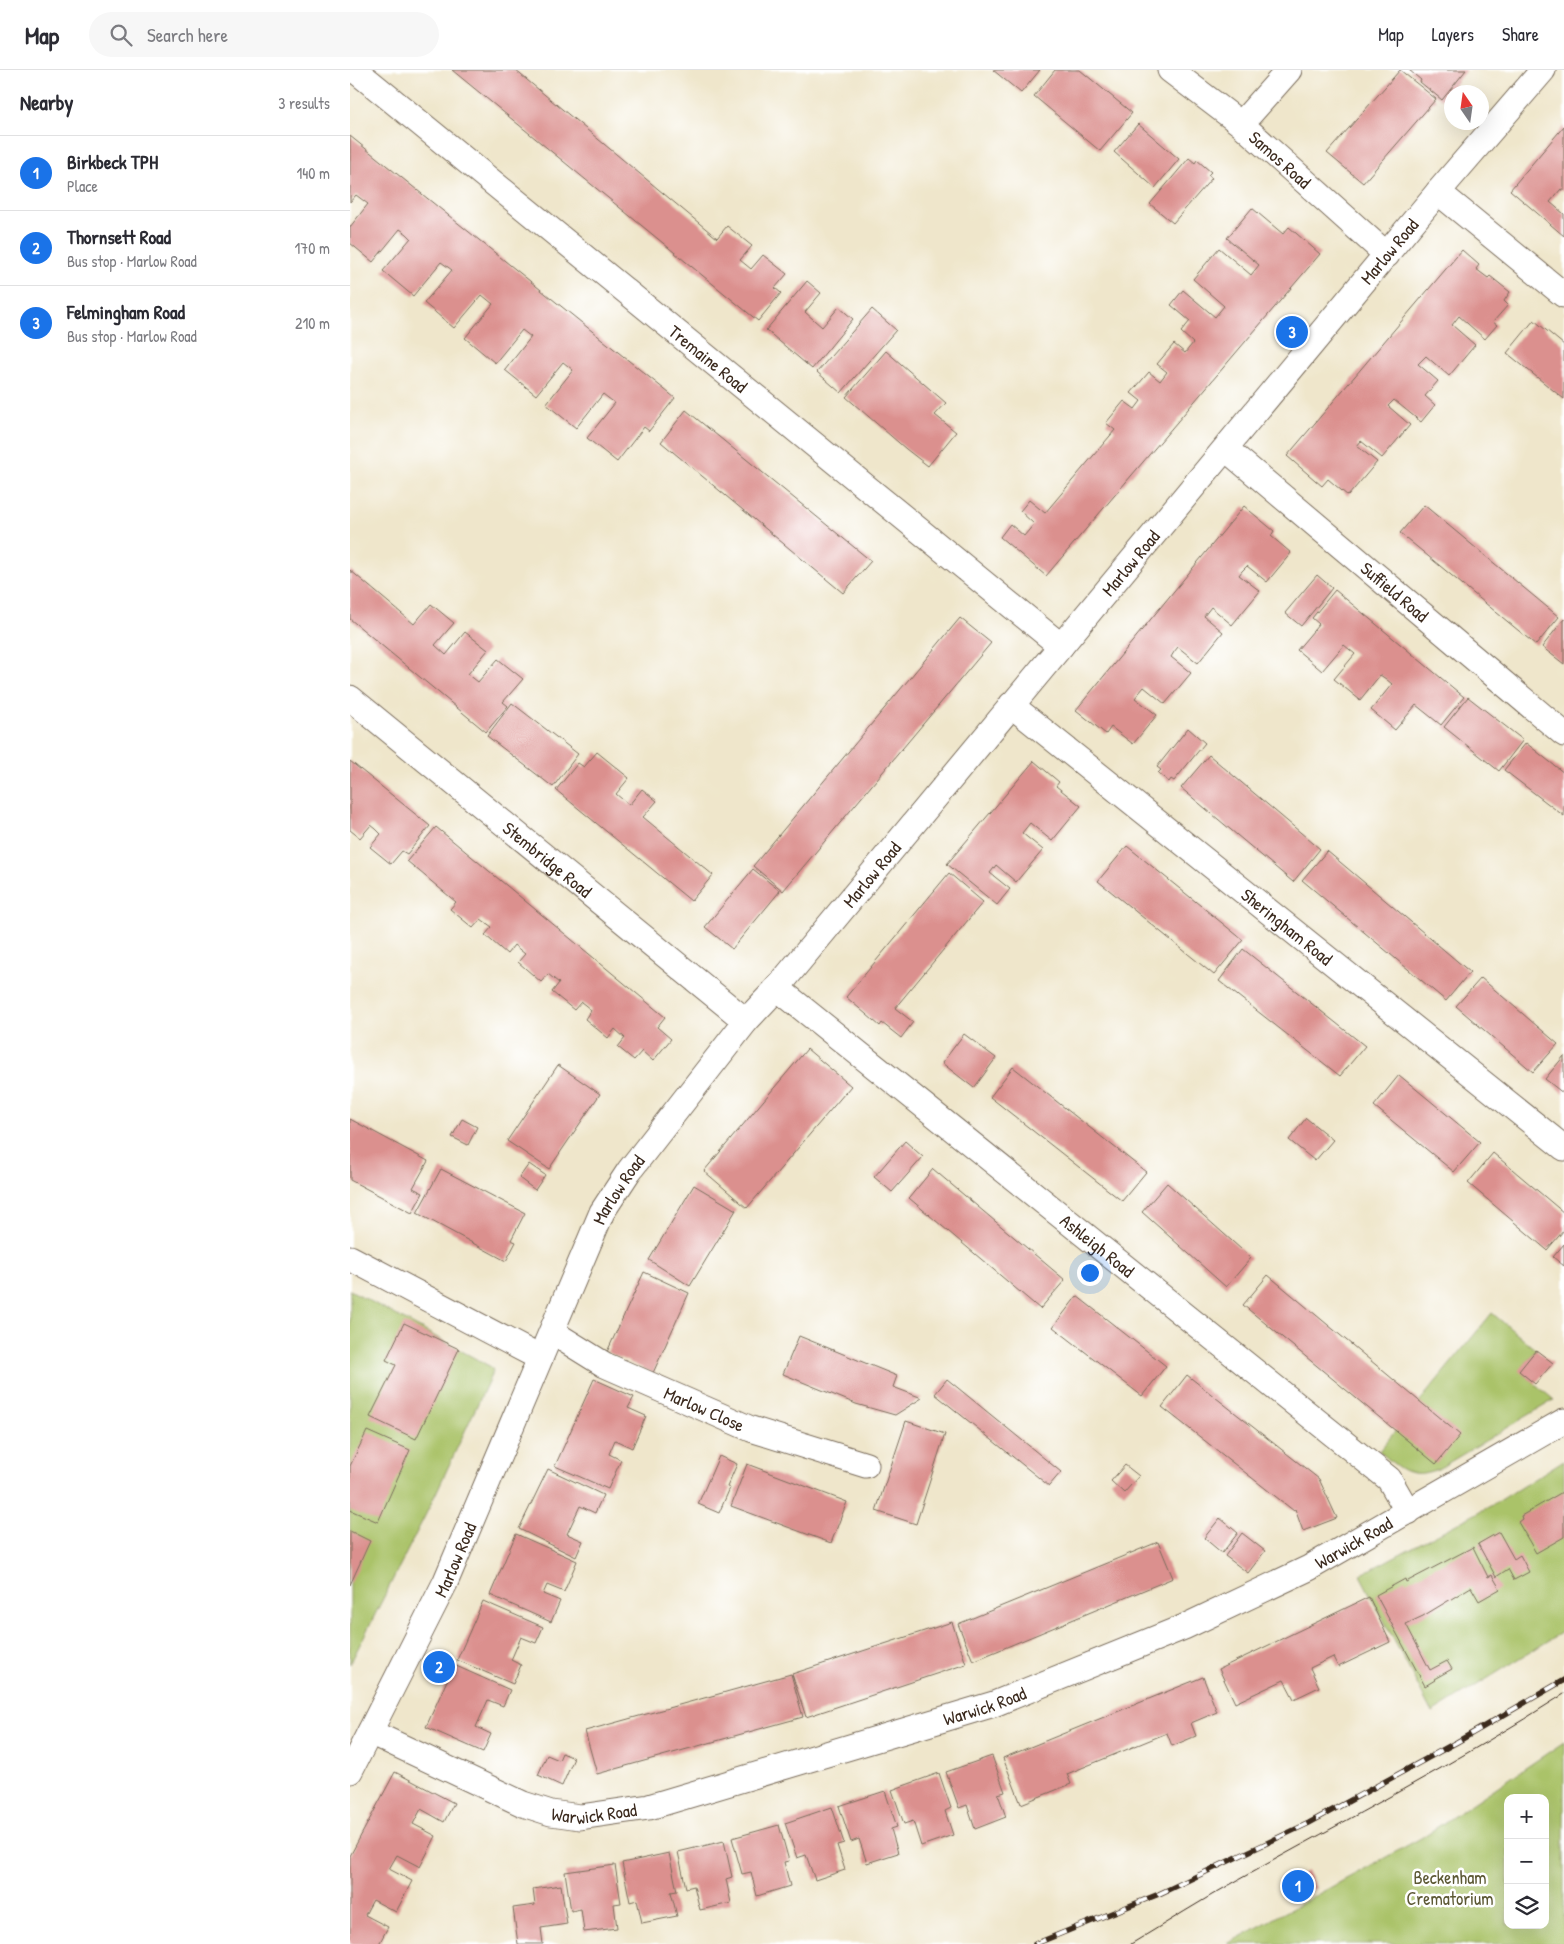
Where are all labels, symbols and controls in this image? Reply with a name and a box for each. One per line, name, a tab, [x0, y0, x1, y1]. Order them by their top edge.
search box	[89, 12, 439, 57]
text: Map	[25, 19, 59, 51]
icon: search	[107, 21, 135, 49]
text: Search here	[147, 22, 228, 48]
text: Map	[1378, 22, 1404, 47]
text: Layers	[1432, 22, 1474, 47]
text: Share	[1502, 22, 1539, 47]
north arrow	[1444, 85, 1489, 130]
text: Nearby	[20, 88, 73, 117]
text: 3 results	[278, 92, 330, 114]
street label: Samos Road	[1244, 125, 1317, 194]
text: Birkbeck TPH	[67, 149, 158, 175]
text: 1	[33, 162, 39, 184]
text: 140 m	[296, 162, 330, 184]
text: Place	[67, 175, 98, 197]
street label: Marlow Road	[1354, 213, 1424, 289]
text: Thornsett Road	[67, 224, 171, 250]
text: 2	[32, 237, 40, 259]
text: 170 m	[295, 237, 330, 259]
text: Bus stop · Marlow Road	[67, 250, 197, 272]
text: Felmingham Road	[67, 299, 185, 325]
text: 3	[32, 312, 40, 334]
text: 210 m	[295, 312, 330, 334]
pin: 3	[1276, 313, 1308, 351]
street label: Tremaine Road	[664, 319, 753, 398]
text: Bus stop · Marlow Road	[67, 325, 197, 347]
street label: Marlow Road	[1095, 524, 1165, 601]
street label: Suffield Road	[1356, 556, 1434, 627]
street label: Stembridge Road	[498, 815, 597, 903]
street label: Marlow Road	[837, 836, 906, 913]
street label: Sheringham Road	[1236, 882, 1338, 971]
street label: Marlow Road	[586, 1149, 650, 1228]
street label: Ashleigh Road	[1055, 1208, 1140, 1283]
your location	[1077, 1260, 1103, 1286]
street label: Marlow Close	[660, 1380, 749, 1437]
street label: Warwick Road	[1310, 1510, 1397, 1575]
street label: Marlow Road	[428, 1518, 482, 1601]
pin: 2	[423, 1648, 455, 1686]
street label: Warwick Road	[940, 1680, 1030, 1731]
map controls	[1504, 1794, 1549, 1929]
button: +	[1504, 1794, 1549, 1839]
street label: Warwick Road	[550, 1796, 638, 1830]
button: −	[1504, 1839, 1549, 1884]
park label: Beckenham Crematorium	[1406, 1865, 1494, 1911]
pin: 1	[1282, 1867, 1314, 1905]
button: layers	[1504, 1884, 1549, 1929]

